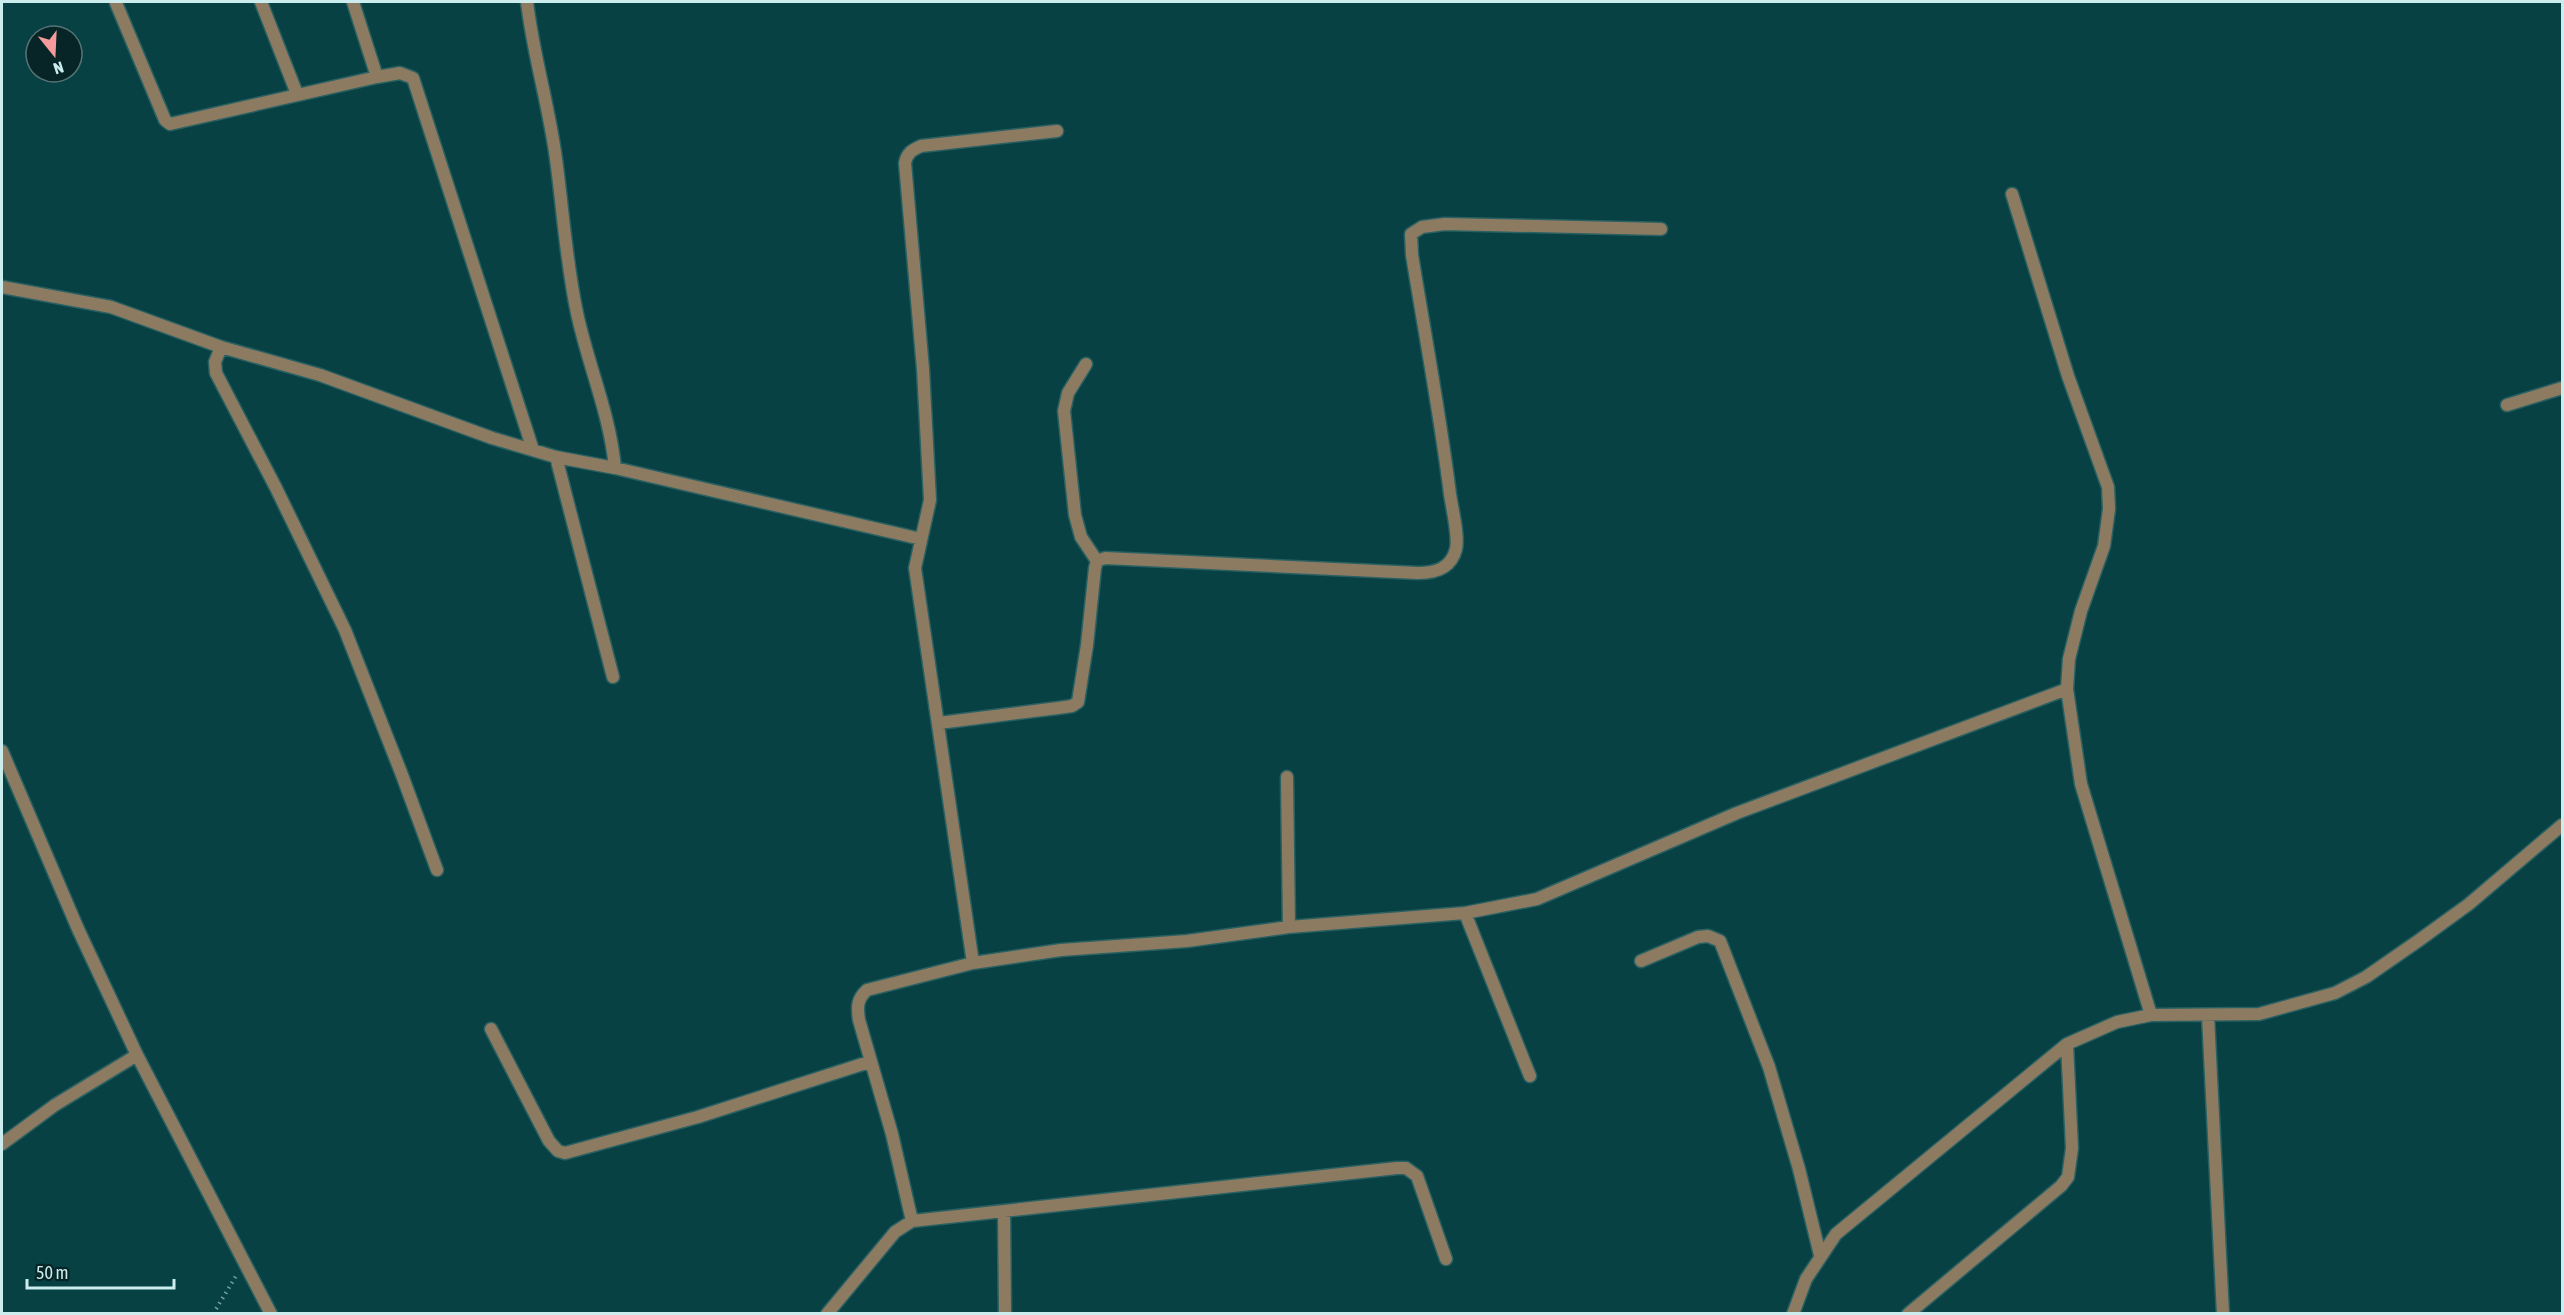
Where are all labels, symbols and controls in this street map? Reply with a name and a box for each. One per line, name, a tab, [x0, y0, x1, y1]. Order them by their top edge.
north arrow	[24, 24, 84, 84]
text: N	[51, 58, 66, 78]
scale bar	[27, 1252, 174, 1290]
text: 50 m	[36, 1262, 68, 1283]

